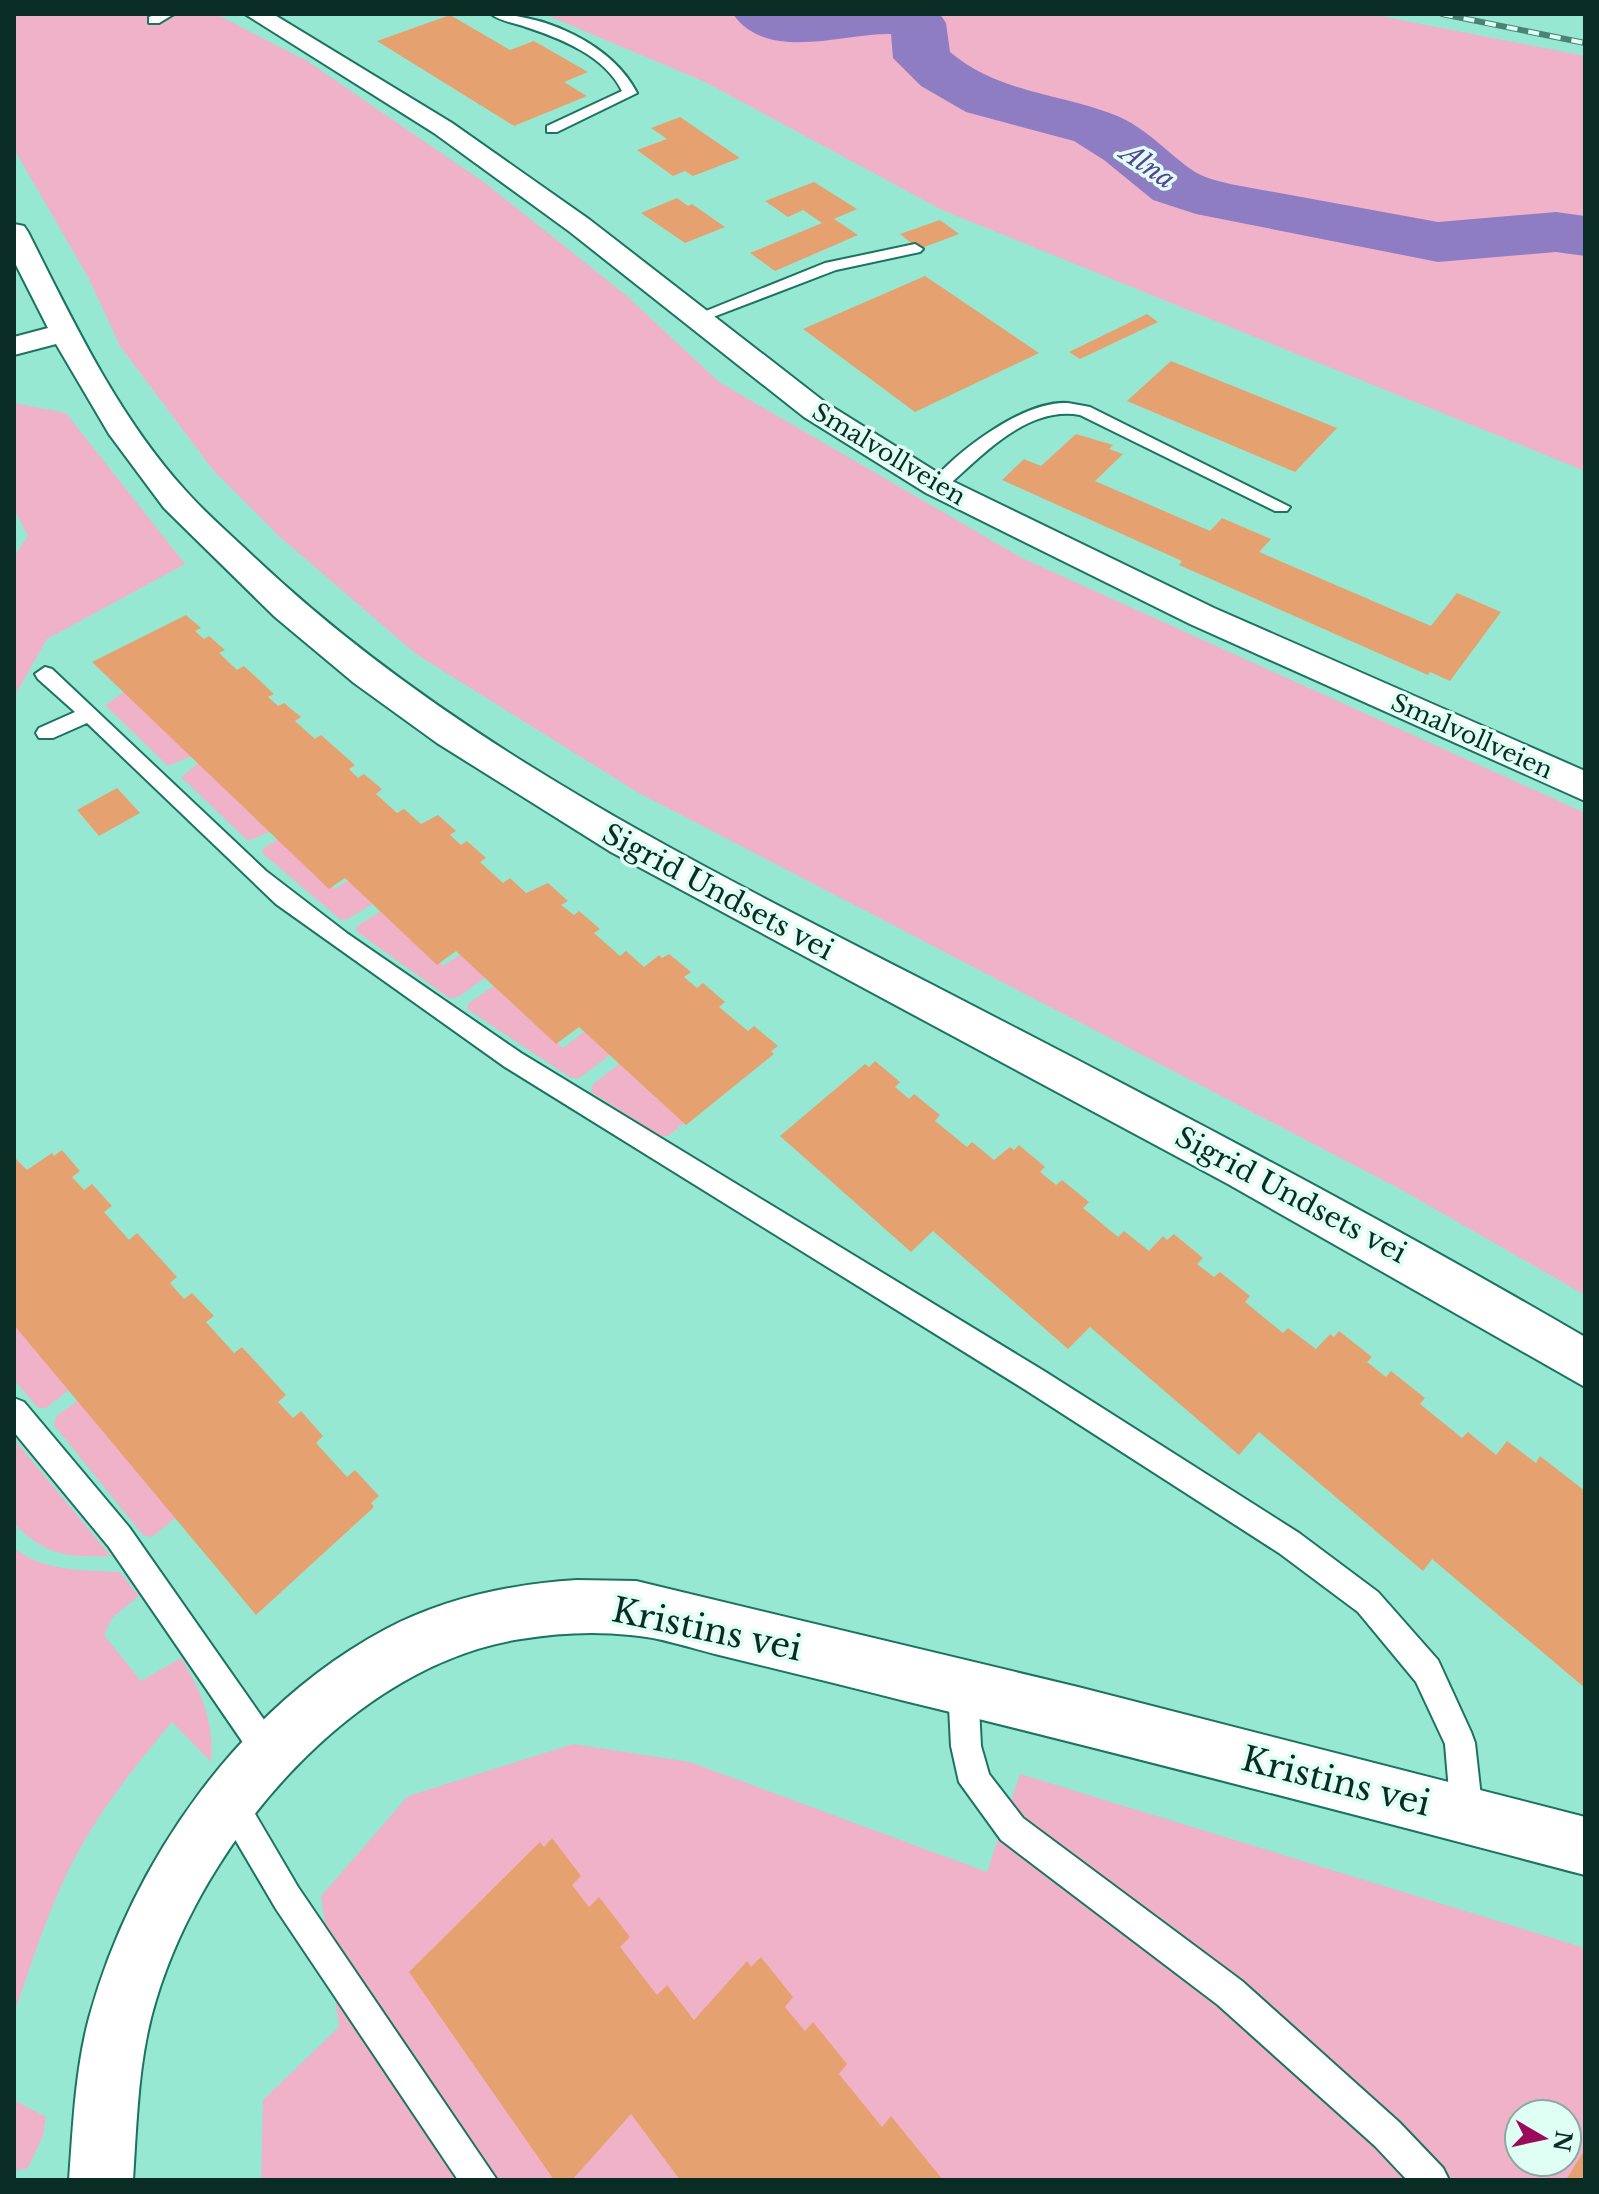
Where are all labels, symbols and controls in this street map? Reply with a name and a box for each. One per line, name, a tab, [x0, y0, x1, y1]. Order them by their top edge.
water label: Alna	[1112, 135, 1181, 196]
street label: Smalvollveien	[807, 397, 971, 511]
street label: Smalvollveien	[1387, 687, 1557, 785]
street label: Sigrid Undsets vei	[596, 816, 840, 968]
street label: Sigrid Undsets vei	[1169, 1119, 1413, 1271]
street label: Kristins vei	[608, 1588, 806, 1670]
street label: Kristins vei	[1237, 1737, 1435, 1825]
north arrow	[1503, 2098, 1583, 2178]
text: N	[1547, 2129, 1577, 2154]

